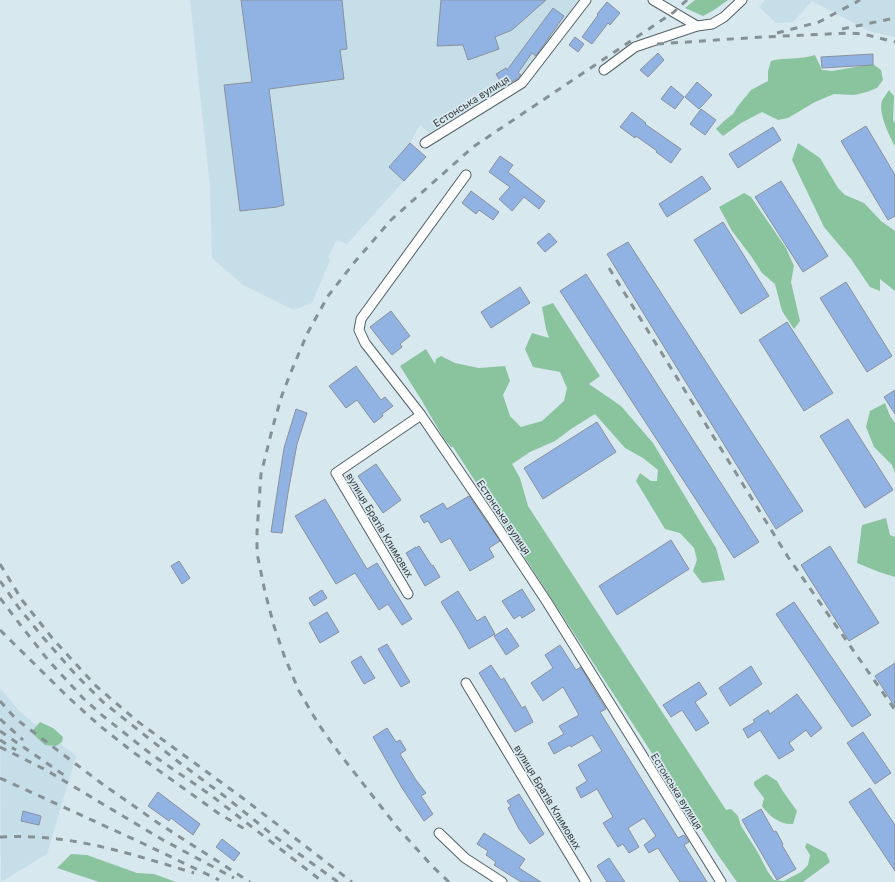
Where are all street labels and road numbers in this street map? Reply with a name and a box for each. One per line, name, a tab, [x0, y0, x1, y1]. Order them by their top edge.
street label: Естонська вулиця	[431, 73, 511, 129]
street label: вулиця Братів Климових	[344, 471, 416, 580]
street label: Естонська вулиця	[475, 477, 533, 557]
street label: вулиця Братів Климових	[512, 743, 584, 852]
street label: Естонська вулиця	[649, 751, 705, 831]

